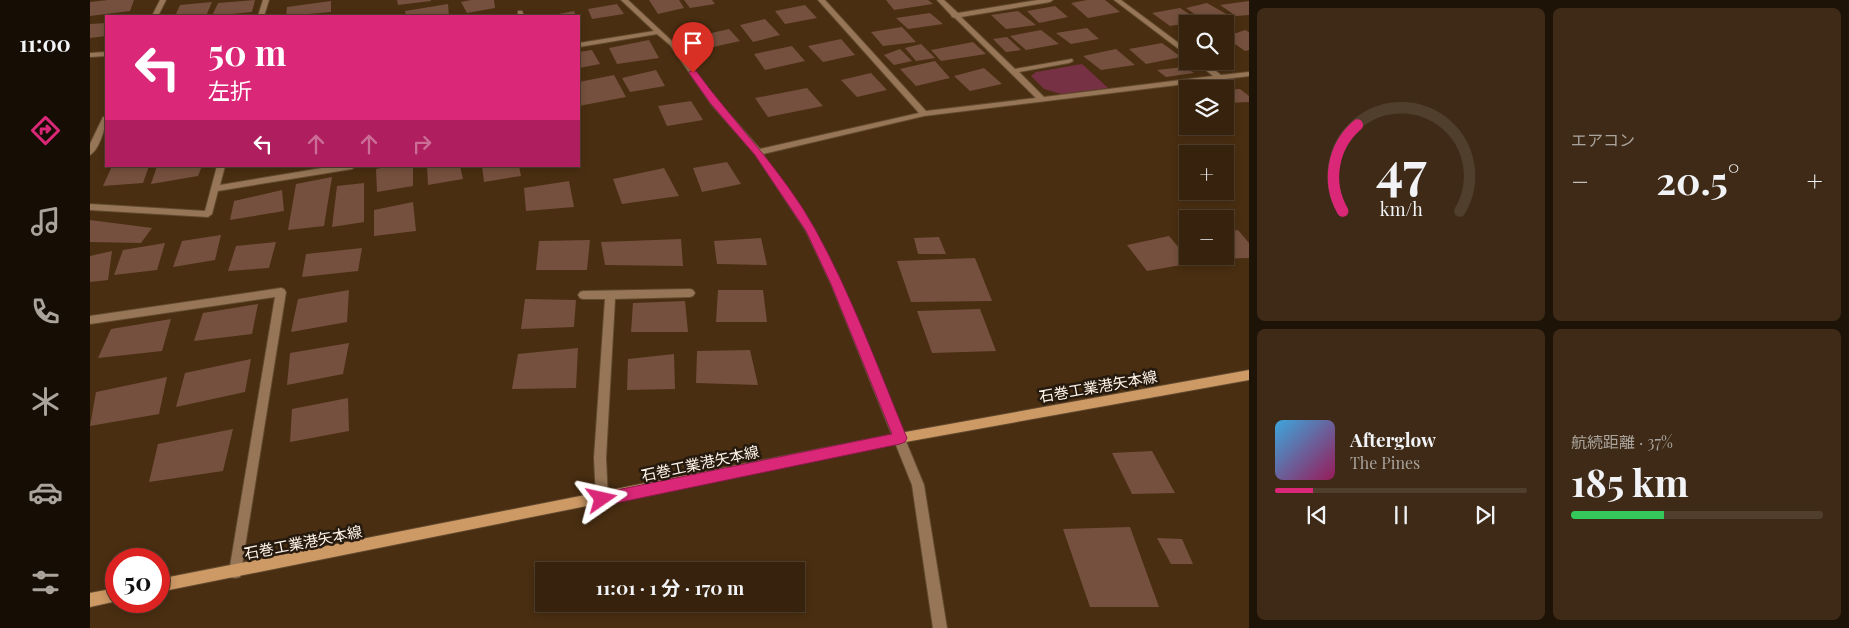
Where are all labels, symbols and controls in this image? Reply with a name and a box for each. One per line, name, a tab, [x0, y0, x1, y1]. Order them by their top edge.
map controls	[1179, 15, 1234, 265]
button: search	[1179, 15, 1234, 70]
pin	[672, 22, 714, 73]
text: 11:00	[19, 28, 71, 58]
text: 50 m	[208, 28, 286, 75]
icon: arrive	[679, 29, 707, 57]
icon: left	[125, 35, 190, 100]
text: 左折	[208, 75, 252, 105]
button: layers	[1179, 80, 1234, 135]
icon: directions	[28, 113, 63, 148]
text: エアコン	[1571, 129, 1635, 150]
icon: left	[249, 130, 277, 158]
icon: ahead	[302, 130, 330, 158]
icon: ahead	[355, 130, 383, 158]
icon: right	[408, 130, 436, 158]
text: 47	[1376, 134, 1427, 203]
button: +	[1179, 145, 1234, 200]
text: 20.5°	[1656, 154, 1739, 205]
text: −	[1571, 162, 1589, 199]
text: +	[1807, 162, 1823, 199]
text: km/h	[1380, 197, 1423, 220]
icon: music	[28, 204, 63, 239]
button: −	[1179, 210, 1234, 265]
icon: phone	[28, 294, 63, 329]
street label: 石巻工業港矢本線	[1037, 366, 1159, 406]
icon: climate	[28, 384, 63, 419]
text: Afterglow	[1350, 426, 1436, 452]
text: 航続距離 · 37%	[1571, 431, 1673, 452]
street label: 石巻工業港矢本線	[639, 441, 761, 485]
text: The Pines	[1350, 452, 1420, 473]
text: 185 km	[1571, 456, 1689, 507]
position arrow	[575, 472, 627, 524]
icon: car	[28, 475, 63, 510]
icon: previous	[1303, 501, 1331, 529]
icon: pause	[1387, 501, 1415, 529]
icon: next	[1471, 501, 1499, 529]
street label: 石巻工業港矢本線	[242, 521, 364, 563]
speed limit sign: 50	[105, 548, 170, 613]
icon: filters	[28, 565, 63, 600]
text: 11:01 · 1 分 · 170 m	[596, 574, 744, 600]

